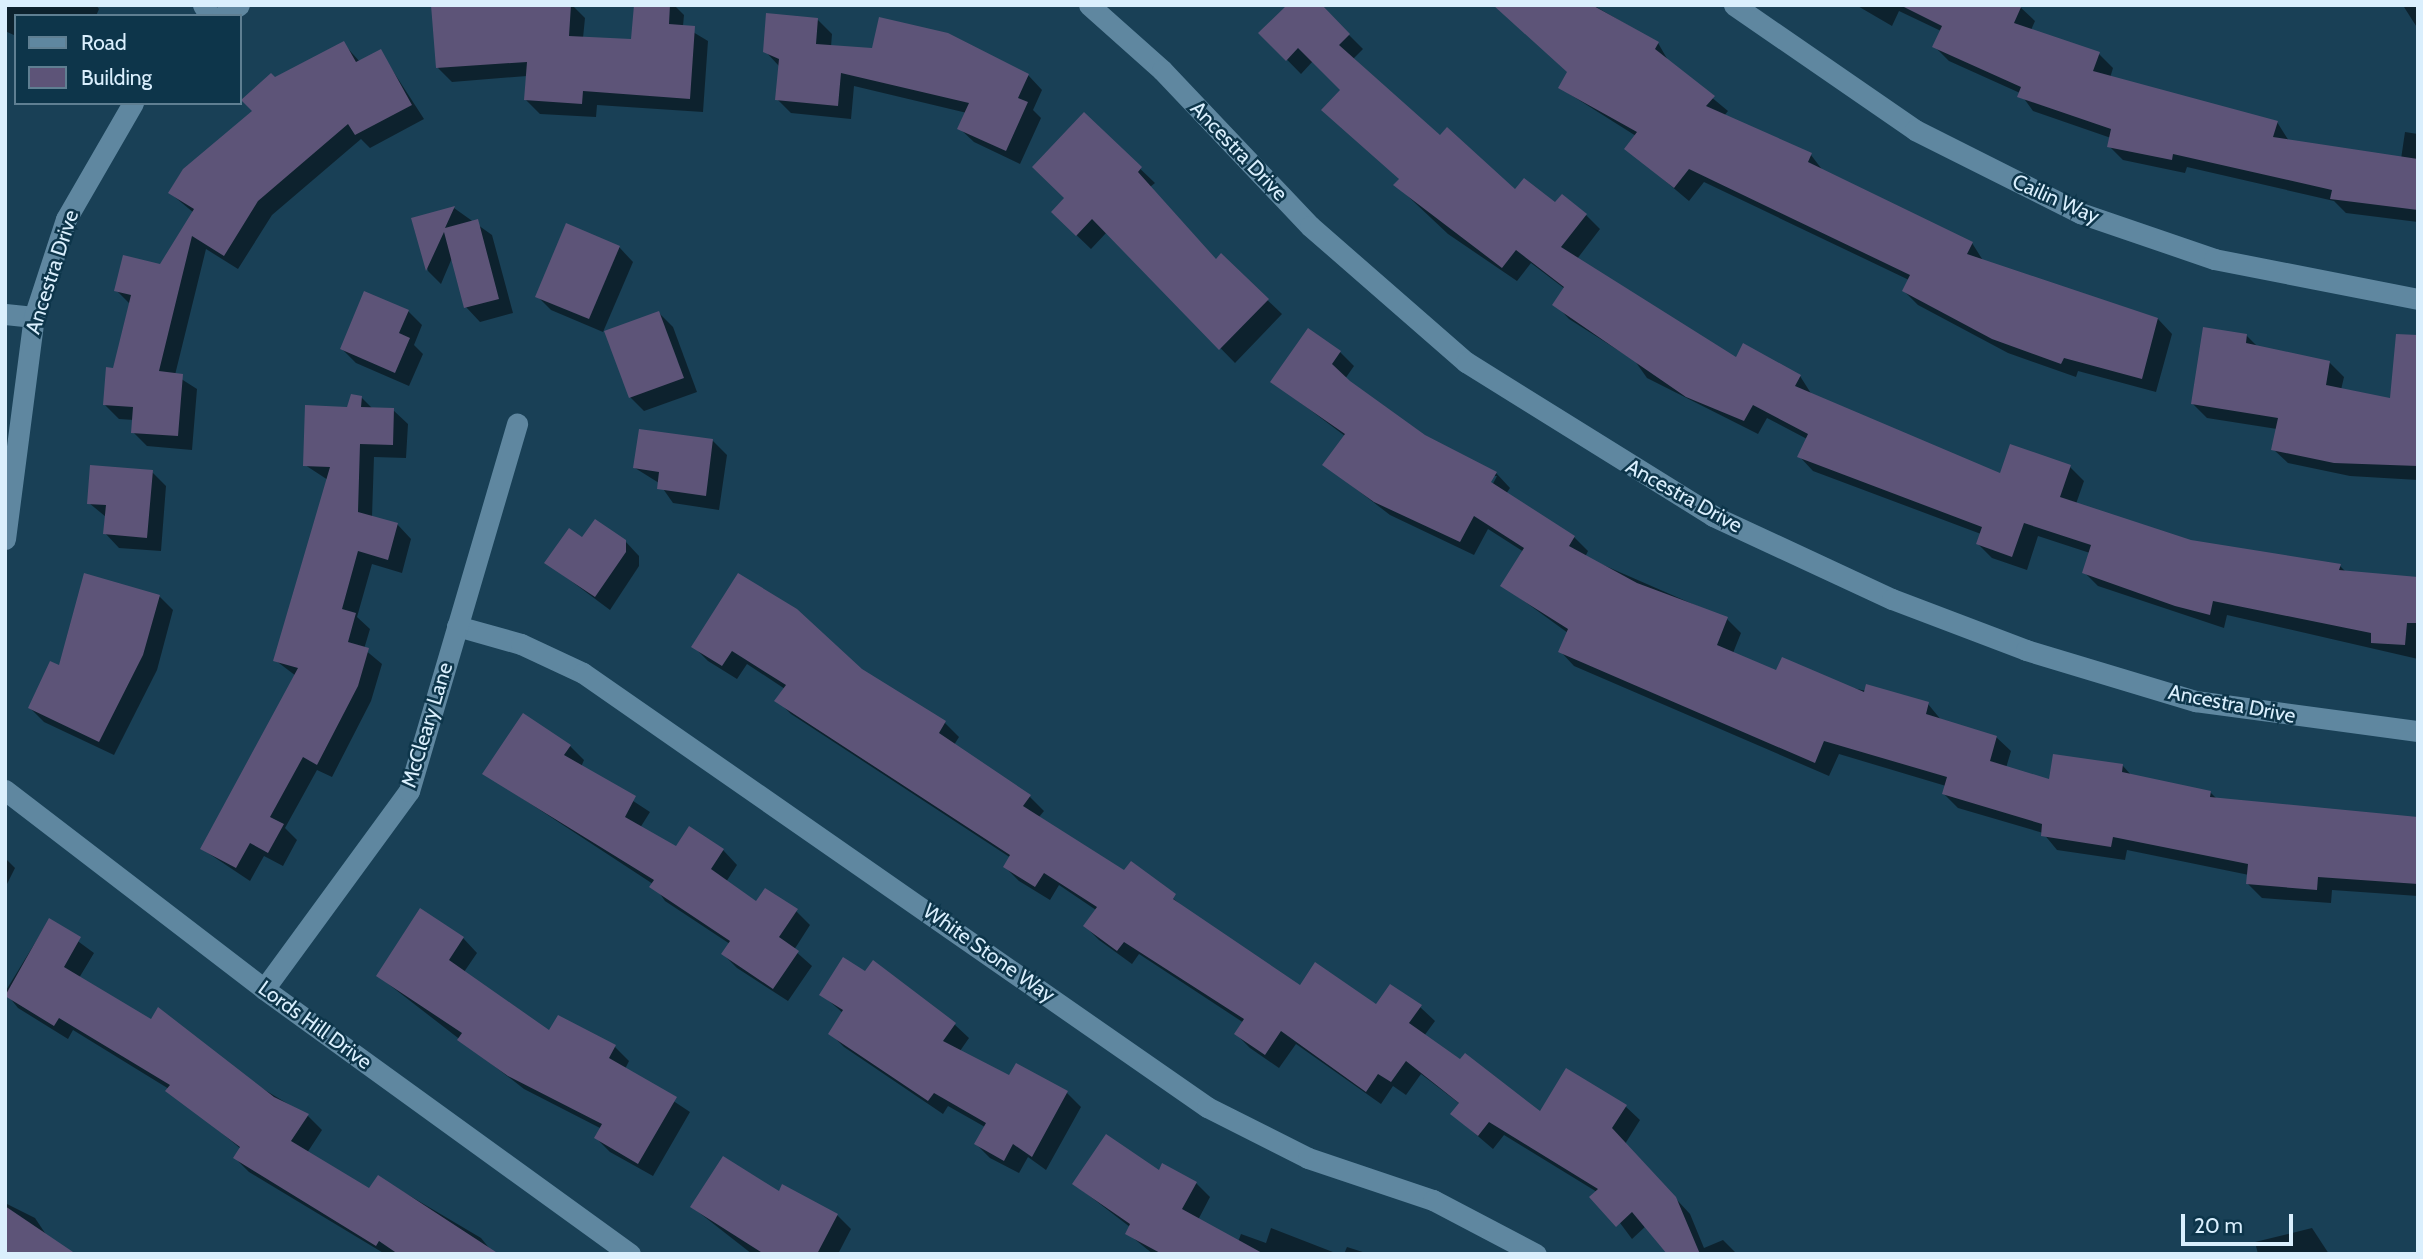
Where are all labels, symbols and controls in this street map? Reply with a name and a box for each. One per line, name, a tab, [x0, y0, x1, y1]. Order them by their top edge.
legend	[14, 14, 242, 105]
text: Road	[81, 30, 127, 55]
text: Building	[81, 65, 152, 90]
street label: Ancestra Drive	[1185, 96, 1293, 206]
street label: Cailin Way	[2009, 169, 2103, 229]
street label: Ancestra Drive	[20, 207, 84, 337]
street label: Ancestra Drive	[1621, 454, 1747, 538]
street label: McCleary Lane	[396, 659, 458, 791]
street label: Ancestra Drive	[2166, 679, 2298, 729]
street label: White Stone Way	[918, 898, 1060, 1008]
street label: Lords Hill Drive	[253, 975, 377, 1075]
scale bar	[2185, 1200, 2297, 1244]
text: 20 m	[2194, 1213, 2243, 1238]

